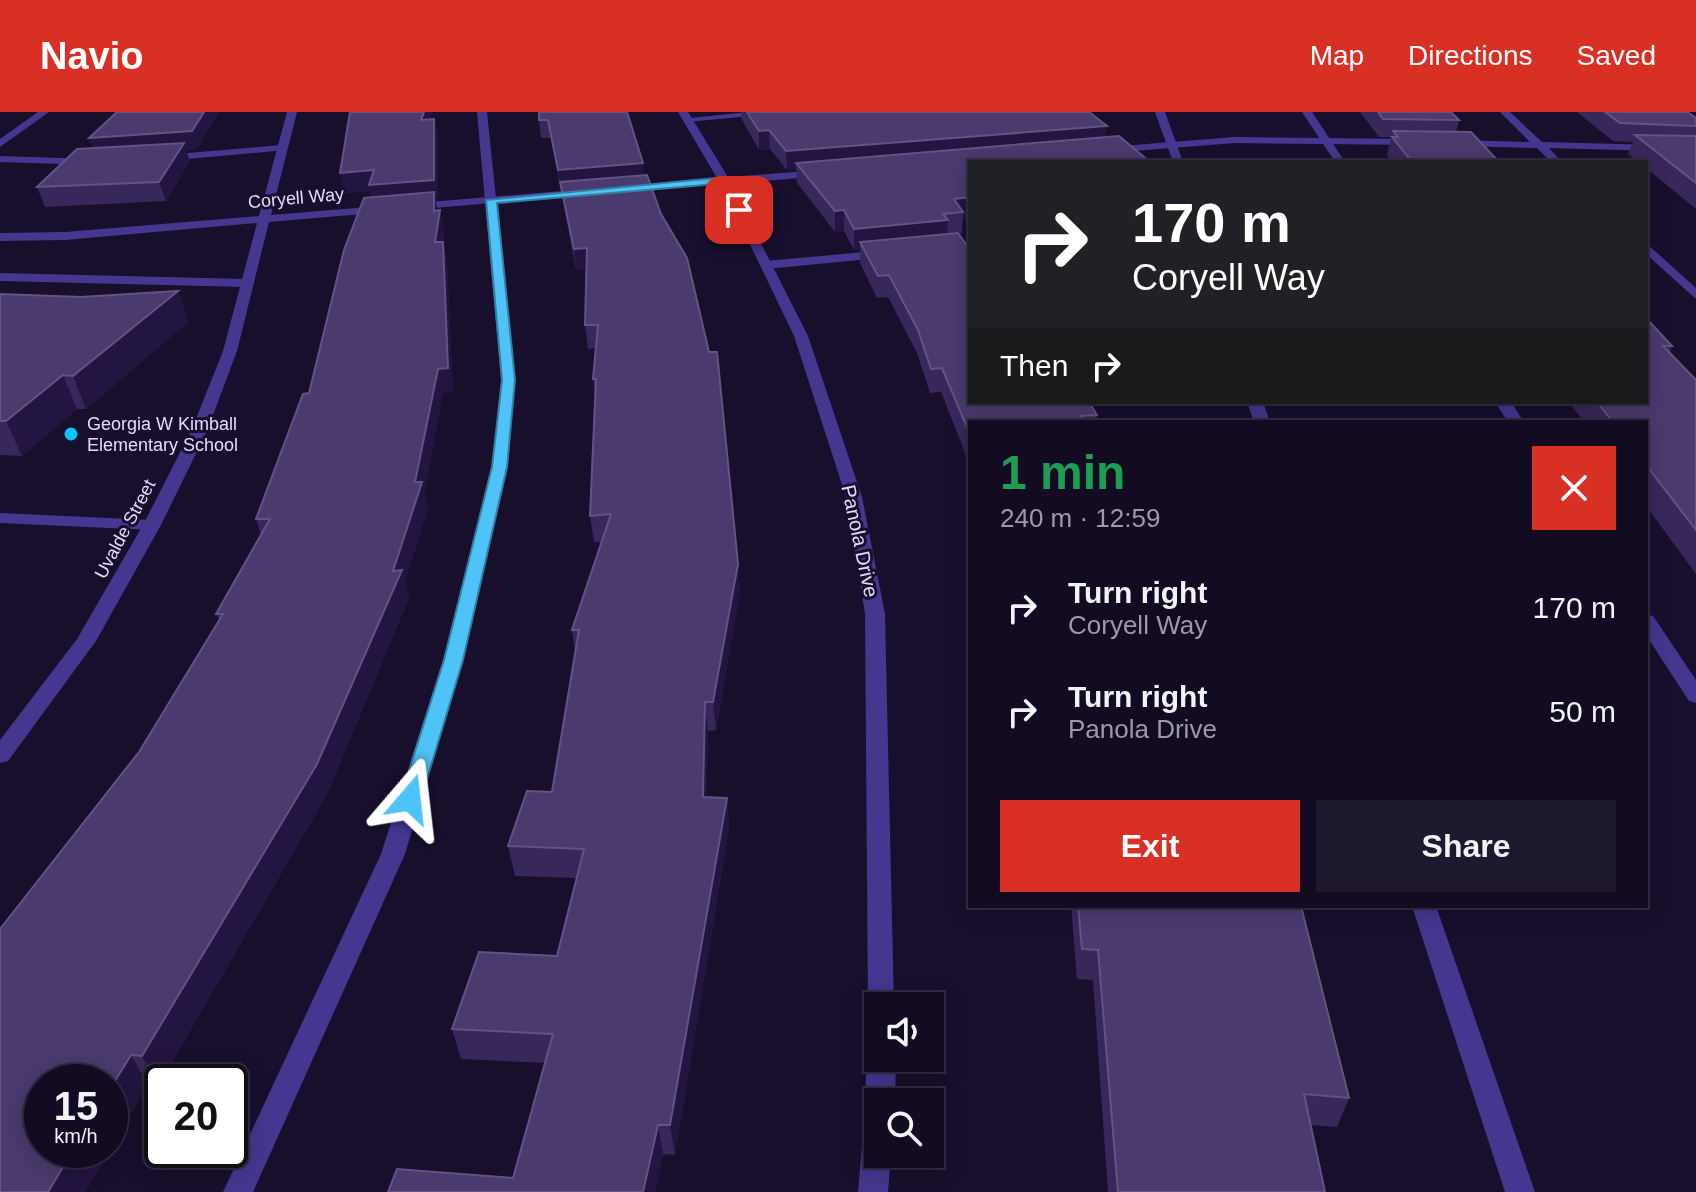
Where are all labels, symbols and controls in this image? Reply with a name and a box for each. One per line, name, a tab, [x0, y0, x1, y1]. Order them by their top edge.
text: Navio	[40, 35, 143, 77]
text: Map	[1310, 40, 1364, 71]
text: Directions	[1408, 40, 1533, 71]
text: Saved	[1577, 40, 1656, 71]
pin	[705, 176, 773, 244]
street label: Coryell Way	[247, 184, 345, 212]
icon: arrive	[717, 188, 761, 232]
text: 170 m	[1132, 191, 1291, 254]
icon: right	[1000, 192, 1104, 296]
text: Coryell Way	[1132, 257, 1325, 298]
icon: right	[1084, 344, 1128, 388]
text: Then	[1000, 349, 1068, 382]
place label: Georgia W Kimball Elementary School	[87, 414, 238, 455]
marker: Georgia W Kimball Elementary School	[62, 425, 80, 443]
text: 1 min	[1000, 446, 1125, 499]
button: close	[1532, 446, 1616, 530]
street label: Uvalde Street	[91, 476, 159, 582]
street label: Panola Drive	[837, 483, 883, 599]
text: 240 m · 12:59	[1000, 503, 1160, 533]
text: Turn right	[1068, 576, 1207, 609]
icon: right	[1000, 586, 1044, 630]
text: 170 m	[1533, 591, 1616, 624]
text: Coryell Way	[1068, 610, 1207, 640]
text: Turn right	[1068, 680, 1207, 713]
icon: right	[1000, 690, 1044, 734]
text: 50 m	[1549, 695, 1616, 728]
text: Panola Drive	[1068, 714, 1217, 744]
position arrow	[368, 757, 452, 841]
button: Exit	[1000, 800, 1300, 892]
button: Share	[1316, 800, 1616, 892]
map controls	[864, 992, 944, 1168]
button: sound	[864, 992, 944, 1072]
speed limit sign: 20	[144, 1064, 248, 1168]
text: 15	[54, 1084, 98, 1128]
button: search	[864, 1088, 944, 1168]
text: km/h	[54, 1125, 98, 1147]

